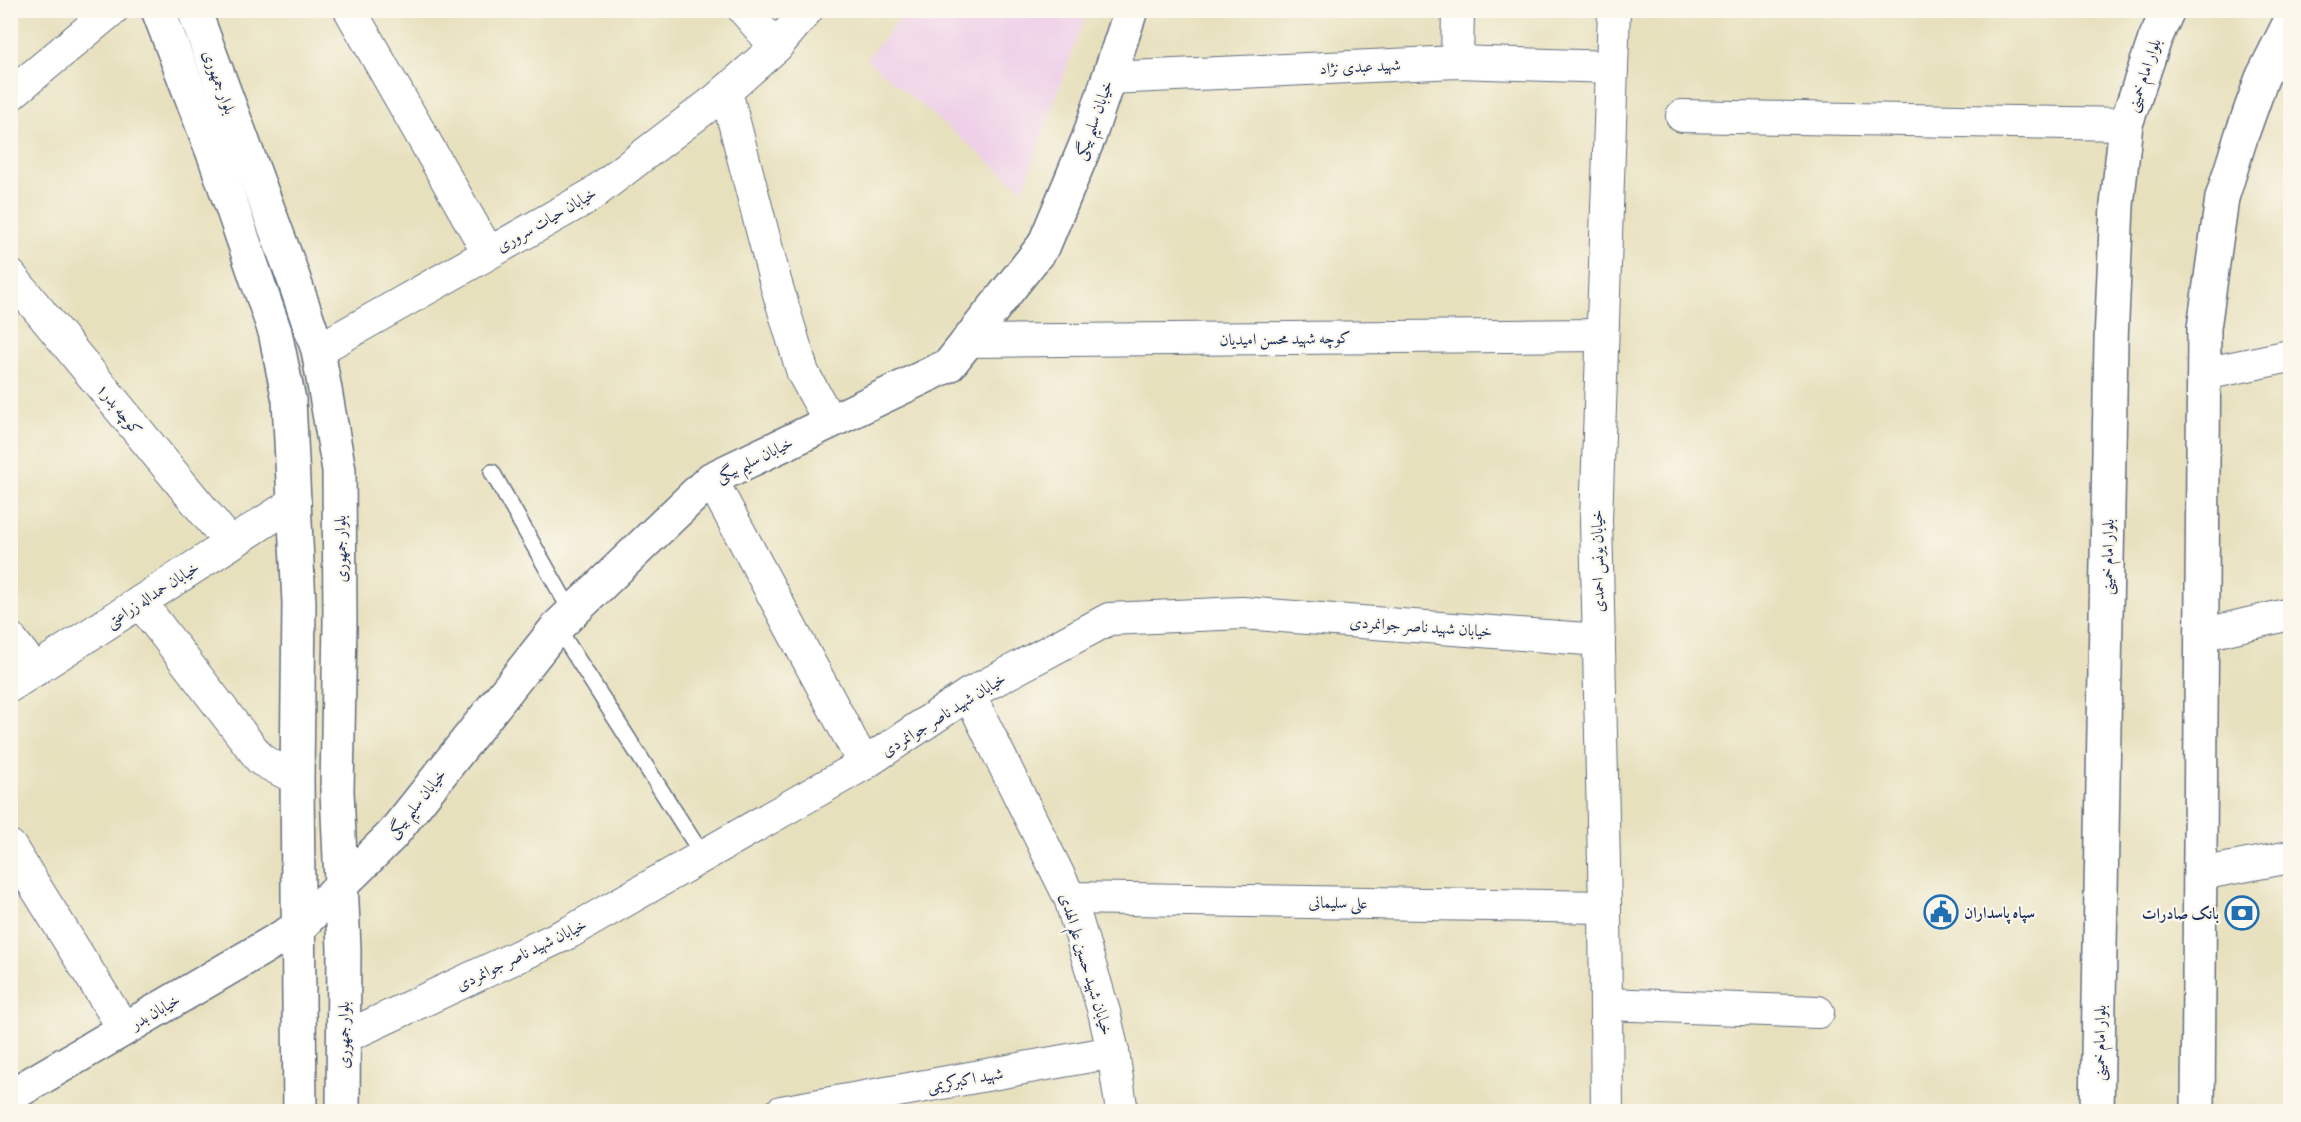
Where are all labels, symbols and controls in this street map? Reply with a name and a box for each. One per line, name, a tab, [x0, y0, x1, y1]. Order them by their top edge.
street label: بلوار امام خمینی	[2121, 36, 2170, 116]
street label: بلوار جمهوری	[197, 47, 241, 118]
street label: شهید عبدی نژاد	[1319, 54, 1401, 80]
street label: خیابان سلیم بیگی	[1069, 77, 1123, 165]
street label: خیابان حیات سروری	[492, 182, 601, 258]
street label: کوچه شهید محسن امیدیان	[1219, 327, 1351, 351]
street label: کوچه بدر۱	[91, 379, 147, 440]
street label: خیابان سلیم بیگی	[712, 432, 799, 493]
street label: خیابان یونس احمدی	[1586, 510, 1610, 612]
street label: بلوار جمهوری	[329, 515, 353, 583]
street label: بلوار امام خمینی	[2096, 519, 2123, 595]
street label: خیابان حمداله زراعتی	[102, 556, 203, 633]
street label: خیابان شهید ناصر جوانمردی	[1349, 611, 1493, 643]
street label: خیابان شهید ناصر جوانمردی	[877, 668, 1010, 762]
street label: خیابان سلیم بیگی	[382, 764, 455, 846]
street label: خیابان شهید حسین علم الهدی	[1049, 891, 1118, 1039]
street label: علی سلیمانی	[1308, 891, 1368, 915]
public building icon: سپاه پاسداران	[1923, 894, 1959, 930]
bank icon: بانک صادرات	[2224, 895, 2260, 931]
place label: سپاه پاسداران	[1964, 902, 2035, 925]
place label: بانک صادرات	[2142, 903, 2219, 925]
street label: خیابان شهید ناصر جوانمردی	[452, 914, 591, 996]
street label: خیابان بدر	[125, 989, 184, 1036]
street label: بلوار جمهوری	[333, 1001, 355, 1069]
street label: بلوار امام خمینی	[2088, 1005, 2115, 1081]
street label: شهید اکبرکریمی	[925, 1062, 1005, 1097]

